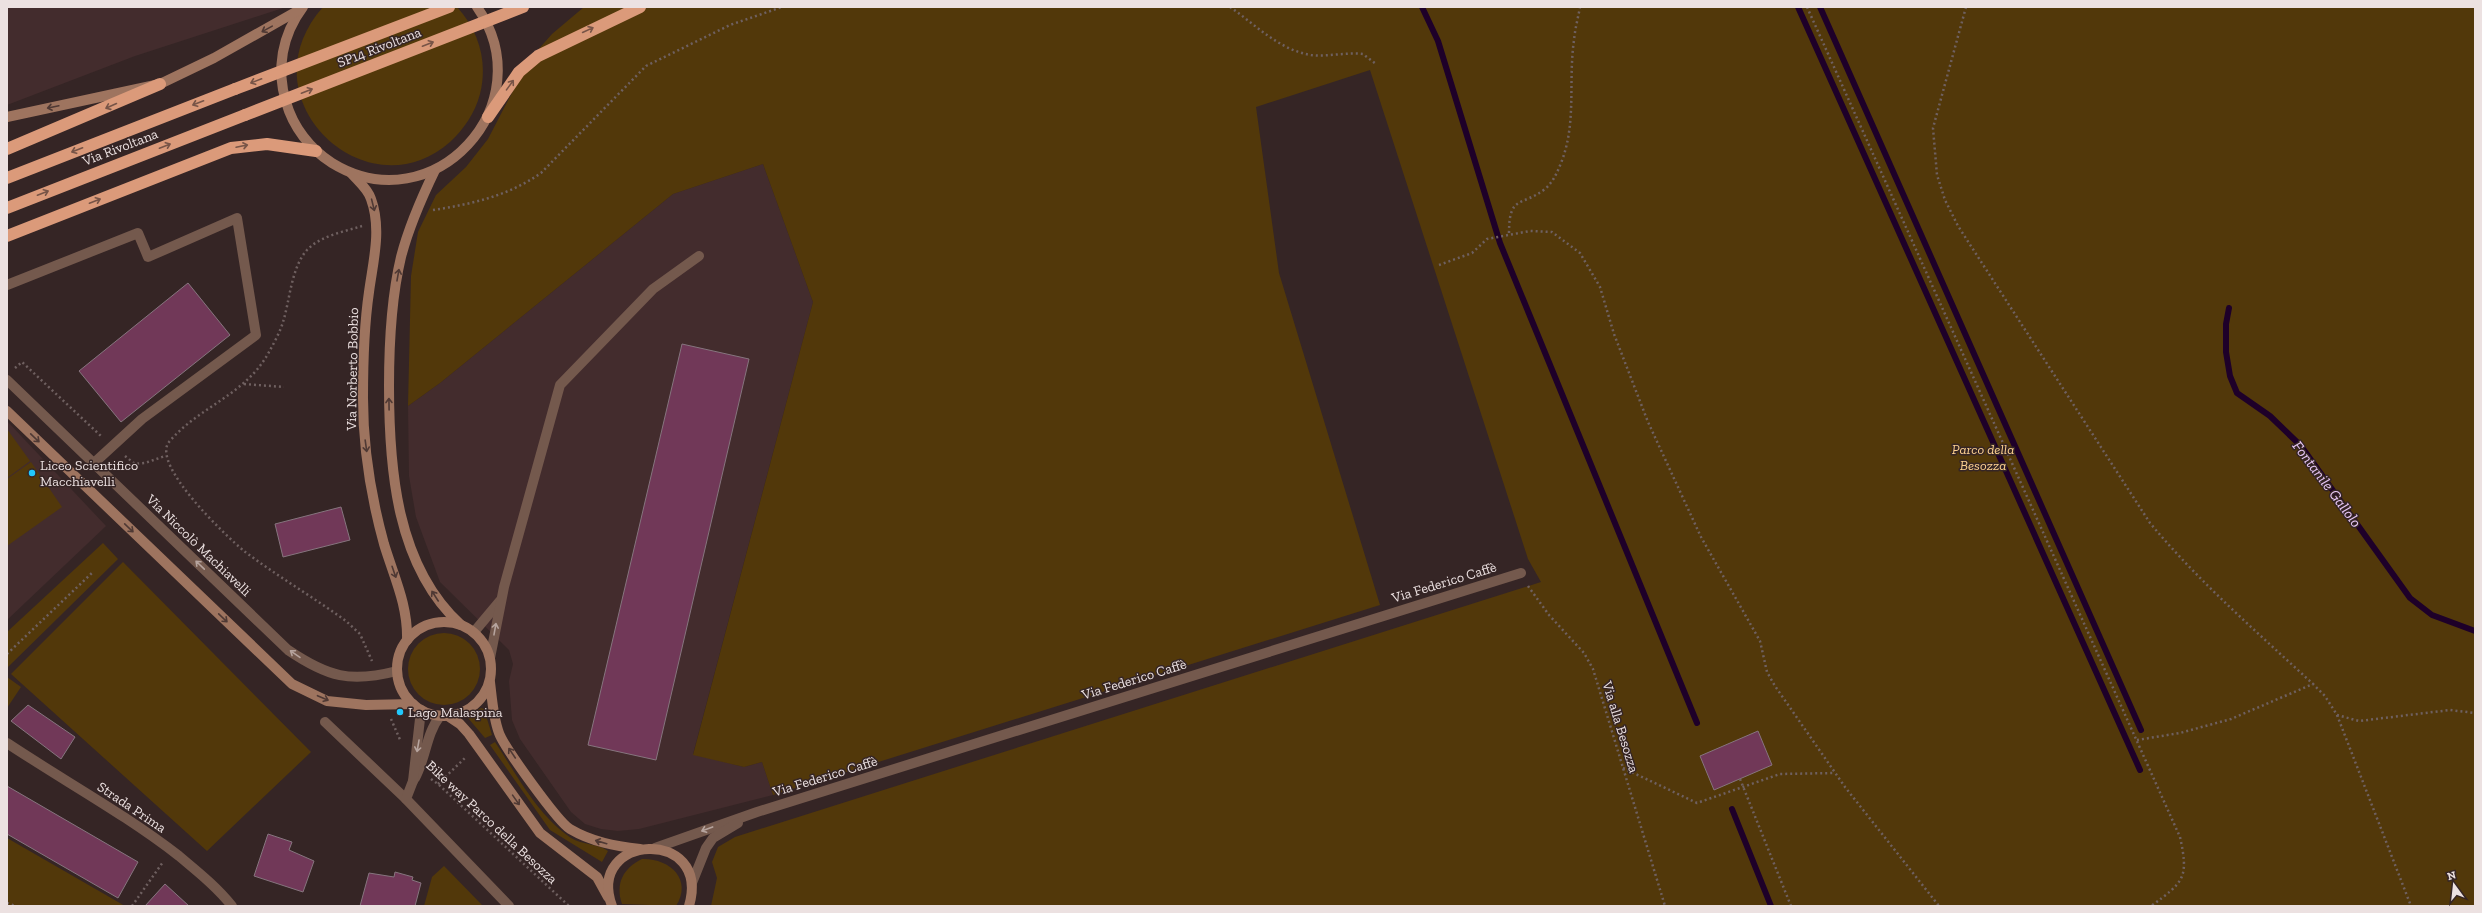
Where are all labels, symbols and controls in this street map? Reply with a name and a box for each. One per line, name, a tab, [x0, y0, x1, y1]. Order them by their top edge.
street label: SP14 Rivoltana	[335, 24, 424, 71]
one-way arrow	[261, 25, 273, 33]
one-way arrow	[582, 26, 594, 34]
one-way arrow	[422, 39, 434, 47]
one-way arrow	[250, 77, 262, 85]
one-way arrow	[506, 79, 514, 90]
one-way arrow	[301, 86, 313, 94]
one-way arrow	[193, 100, 205, 108]
one-way arrow	[105, 102, 117, 110]
one-way arrow	[47, 103, 60, 111]
street label: Via Rivoltana	[79, 125, 161, 170]
one-way arrow	[158, 142, 170, 150]
one-way arrow	[235, 142, 248, 150]
one-way arrow	[72, 147, 84, 155]
one-way arrow	[37, 189, 49, 197]
one-way arrow	[89, 197, 101, 205]
one-way arrow	[369, 198, 377, 211]
one-way arrow	[394, 268, 402, 281]
street label: Via Norberto Bobbio	[343, 307, 362, 432]
one-way arrow	[385, 398, 393, 411]
one-way arrow	[30, 433, 40, 443]
water label: Fontanile Gallolo	[2289, 437, 2365, 531]
one-way arrow	[362, 439, 370, 452]
park label: Parco della Besozza	[1952, 441, 2014, 474]
place label: Liceo Scientifico Macchiavelli	[40, 457, 138, 490]
marker: Liceo Scientifico Macchiavelli	[27, 468, 37, 478]
street label: Via Niccolò Machiavelli	[142, 490, 255, 600]
one-way arrow	[124, 523, 134, 533]
street label: Via Federico Caffè	[1389, 558, 1499, 607]
one-way arrow	[195, 560, 205, 570]
one-way arrow	[391, 565, 398, 578]
one-way arrow	[431, 591, 439, 602]
one-way arrow	[218, 613, 228, 623]
one-way arrow	[492, 623, 500, 636]
one-way arrow	[289, 650, 300, 658]
street label: Via Federico Caffè	[1079, 655, 1189, 704]
street label: Via alla Besozza	[1598, 678, 1643, 775]
one-way arrow	[317, 695, 329, 703]
place label: Lago Malaspina	[408, 704, 503, 721]
marker: Lago Malaspina	[395, 707, 405, 717]
one-way arrow	[413, 739, 421, 752]
one-way arrow	[508, 748, 516, 759]
street label: Via Federico Caffè	[770, 752, 880, 801]
street label: Bike way Parco della Besozza	[423, 757, 561, 888]
street label: Strada Prima	[94, 778, 170, 837]
one-way arrow	[512, 794, 520, 805]
one-way arrow	[701, 826, 713, 834]
one-way arrow	[595, 838, 608, 845]
north arrow	[2434, 865, 2474, 905]
text: N	[2446, 868, 2458, 883]

